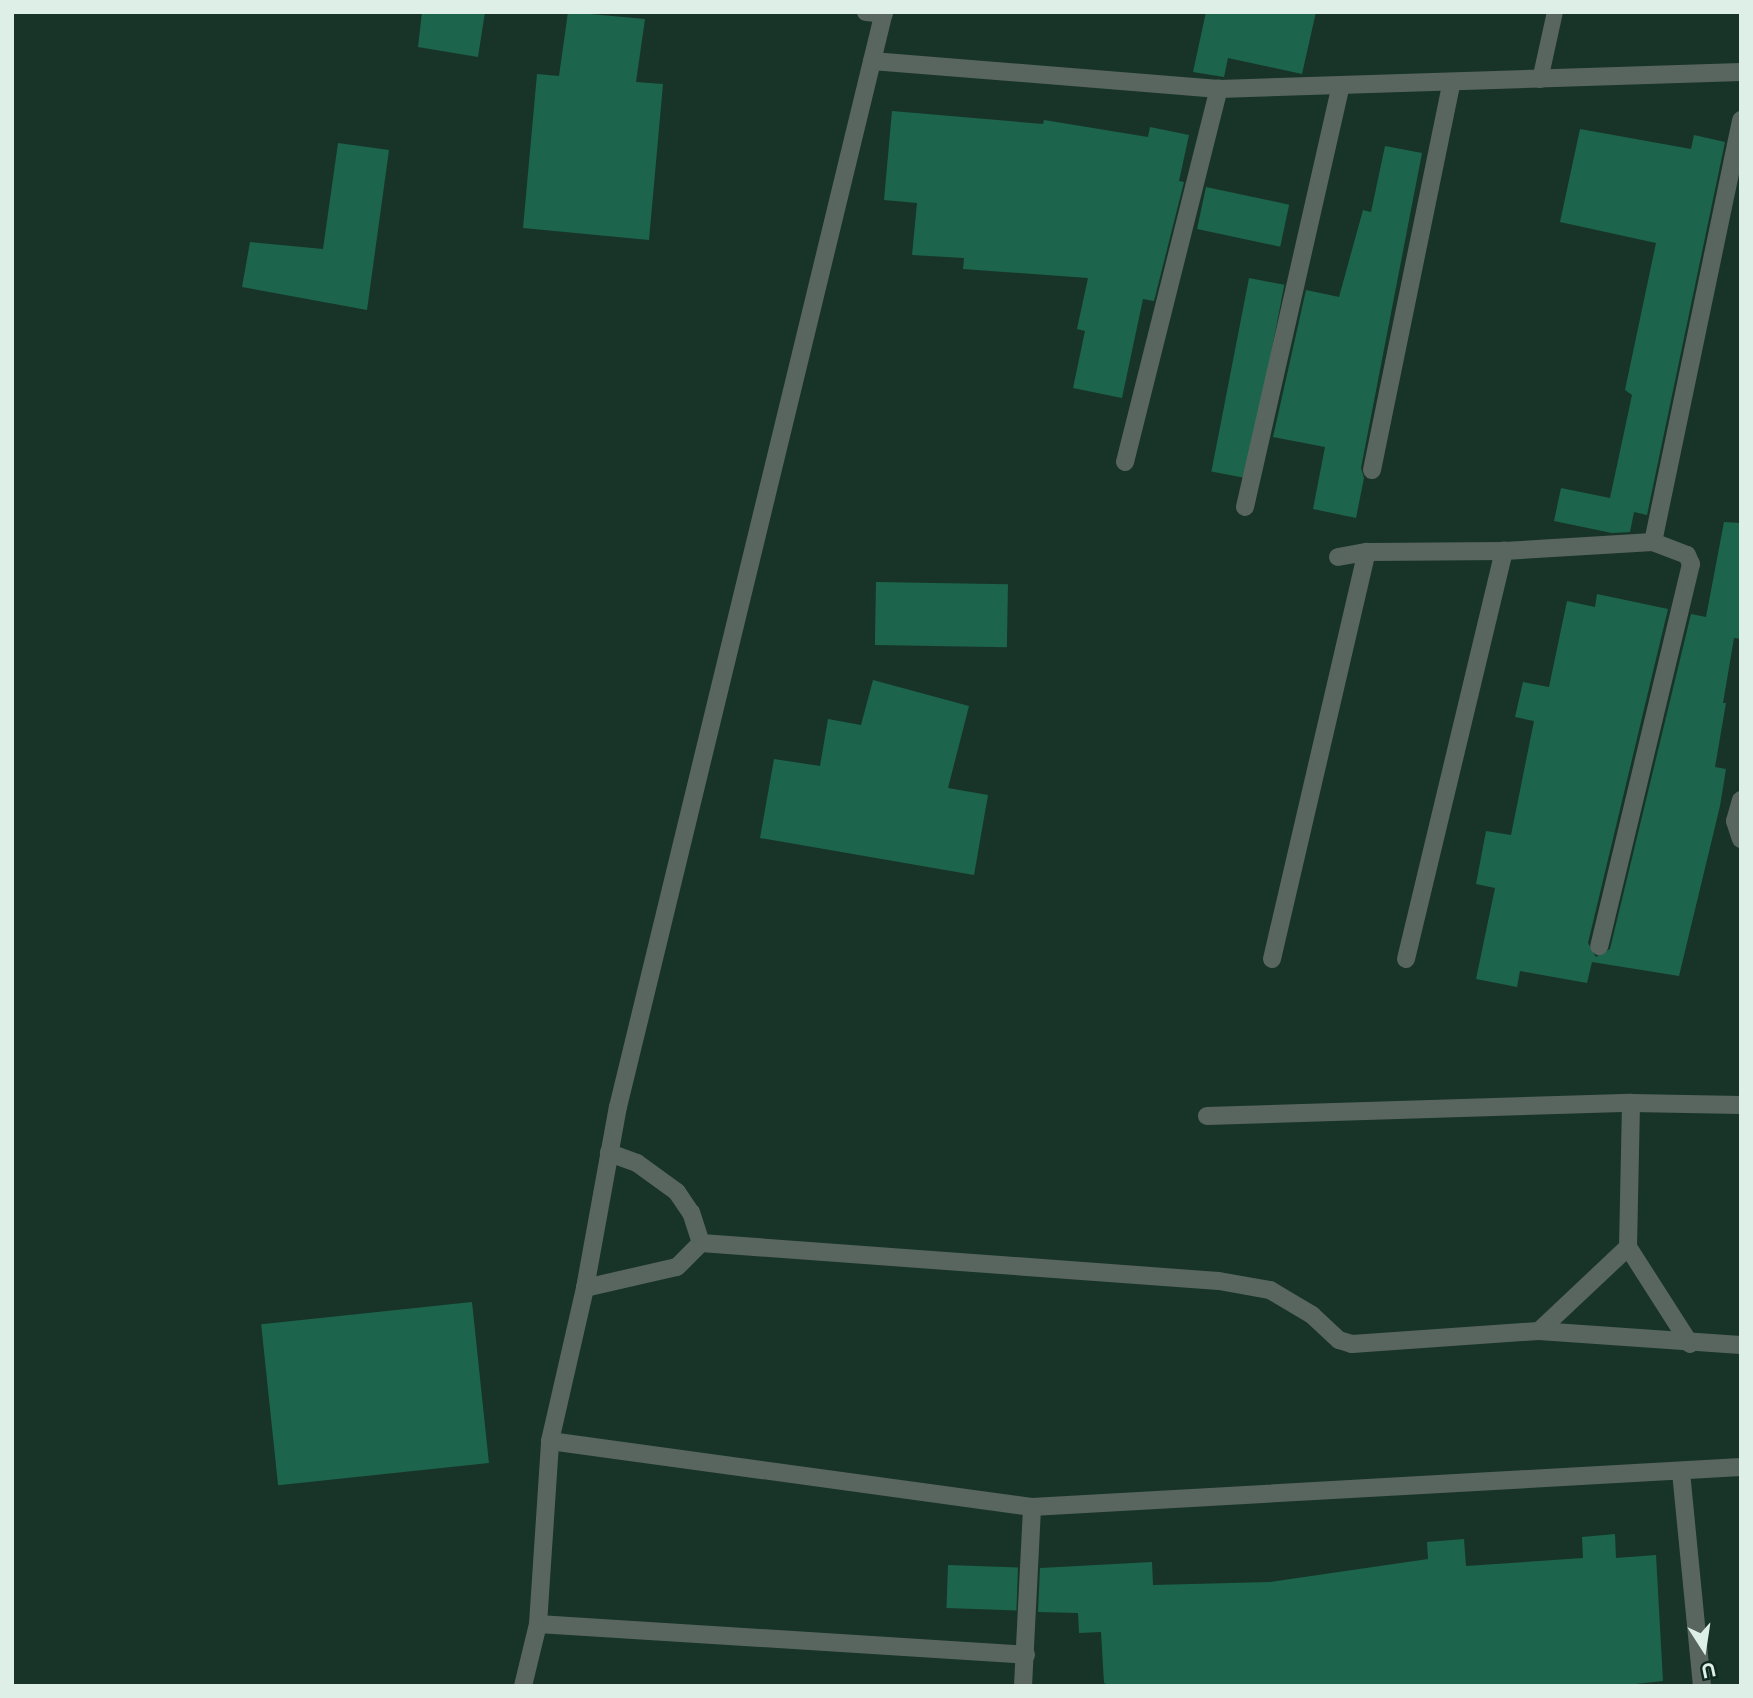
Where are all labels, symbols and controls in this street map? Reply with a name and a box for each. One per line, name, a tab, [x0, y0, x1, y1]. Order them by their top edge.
north arrow	[1669, 1614, 1739, 1684]
text: U	[1699, 1657, 1718, 1683]

